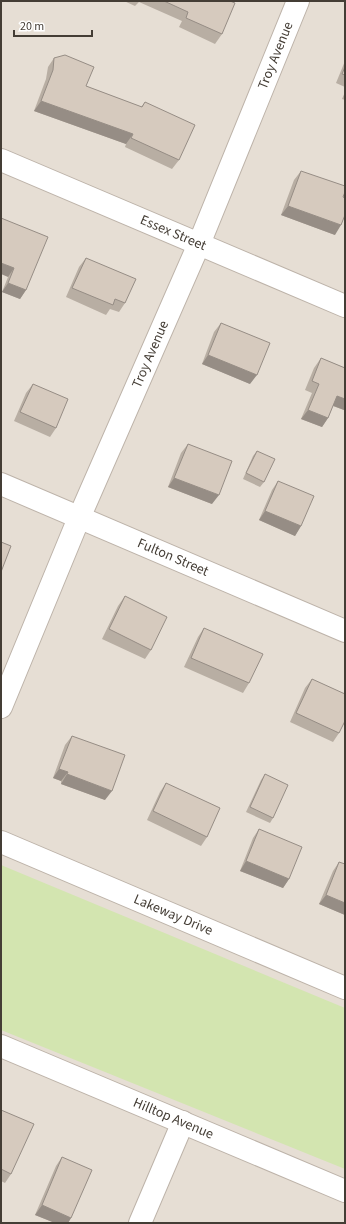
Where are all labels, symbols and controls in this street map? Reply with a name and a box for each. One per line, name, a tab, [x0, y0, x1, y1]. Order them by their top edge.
scale bar	[14, 12, 92, 38]
text: 20 m	[20, 18, 44, 35]
street label: Troy Avenue	[253, 19, 299, 93]
street label: Essex Street	[137, 210, 210, 256]
street label: Troy Avenue	[127, 318, 174, 391]
street label: Fulton Street	[134, 533, 212, 582]
street label: Lakeway Drive	[130, 889, 216, 941]
street label: Hilltop Avenue	[130, 1093, 217, 1145]

